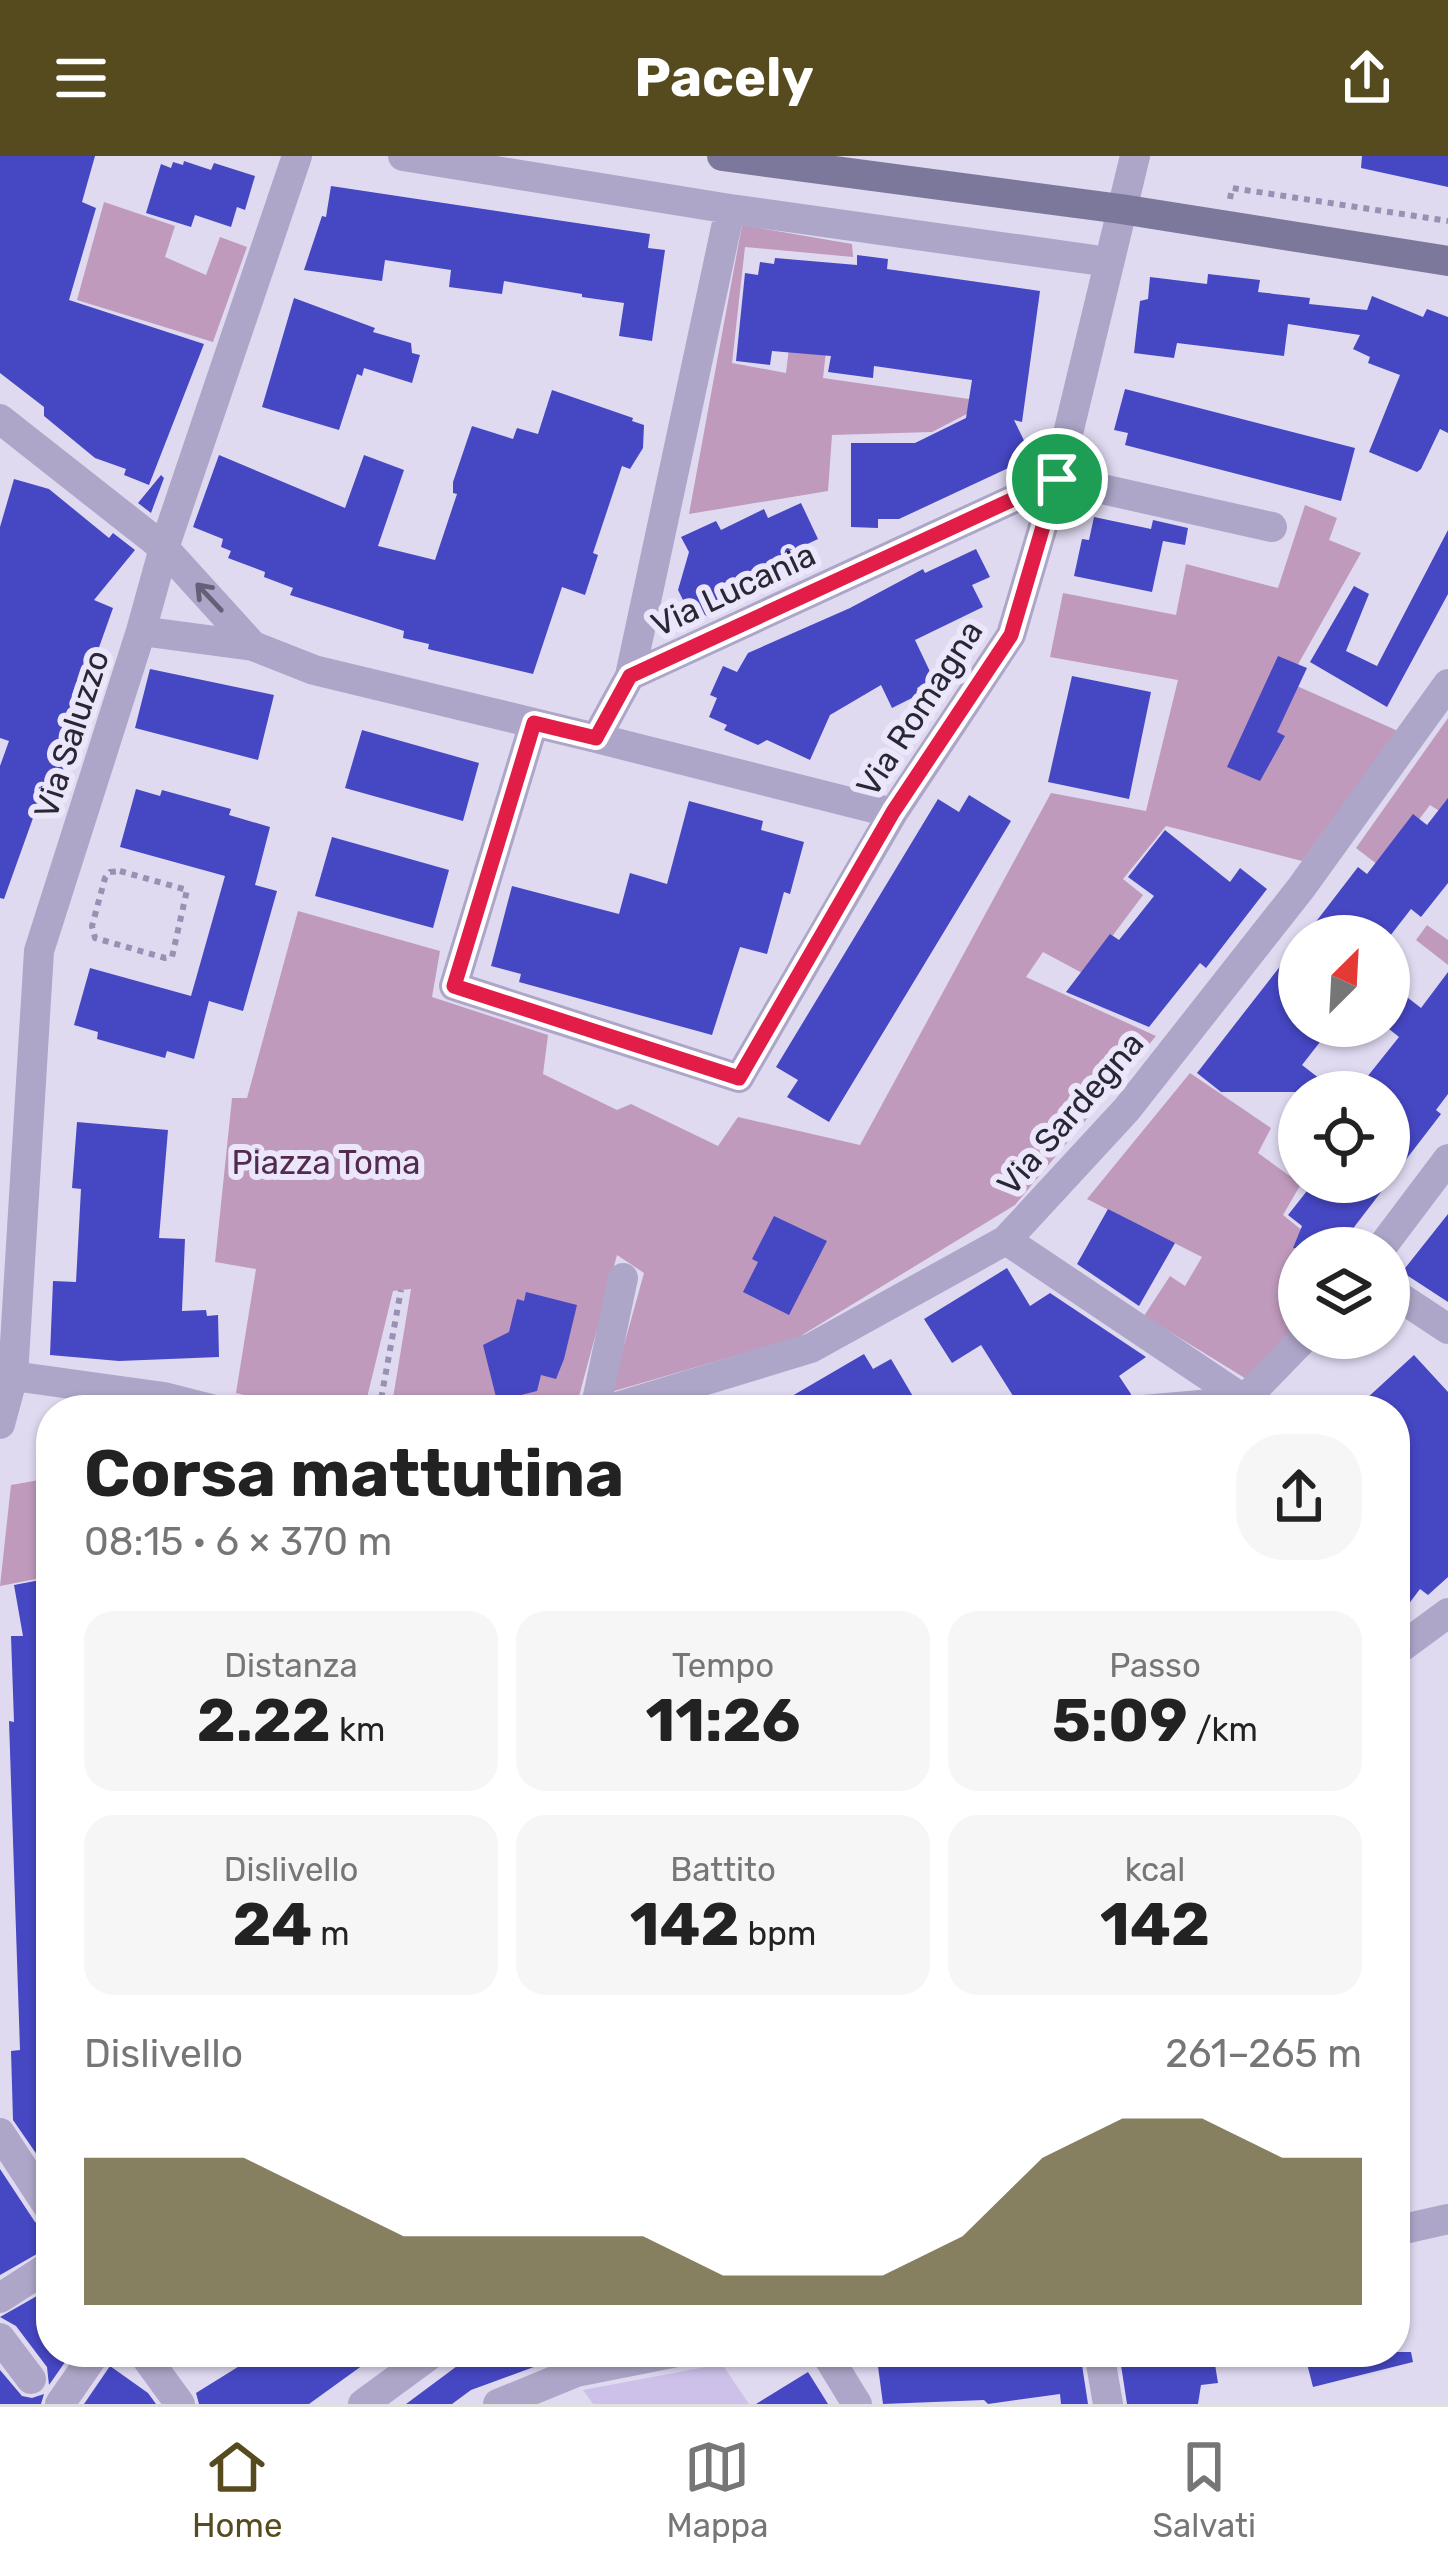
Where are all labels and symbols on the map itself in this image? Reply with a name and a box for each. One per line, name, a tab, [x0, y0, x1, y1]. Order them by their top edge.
pin	[1006, 428, 1108, 530]
street label: Via Lucania	[645, 535, 821, 644]
one-way arrow	[195, 583, 223, 613]
street label: Via Romagna	[848, 613, 991, 803]
street label: Via Saluzzo	[26, 645, 117, 823]
north arrow	[1278, 915, 1410, 1047]
street label: Via Sardegna	[989, 1024, 1152, 1203]
park label: Piazza Toma	[232, 1143, 420, 1182]

